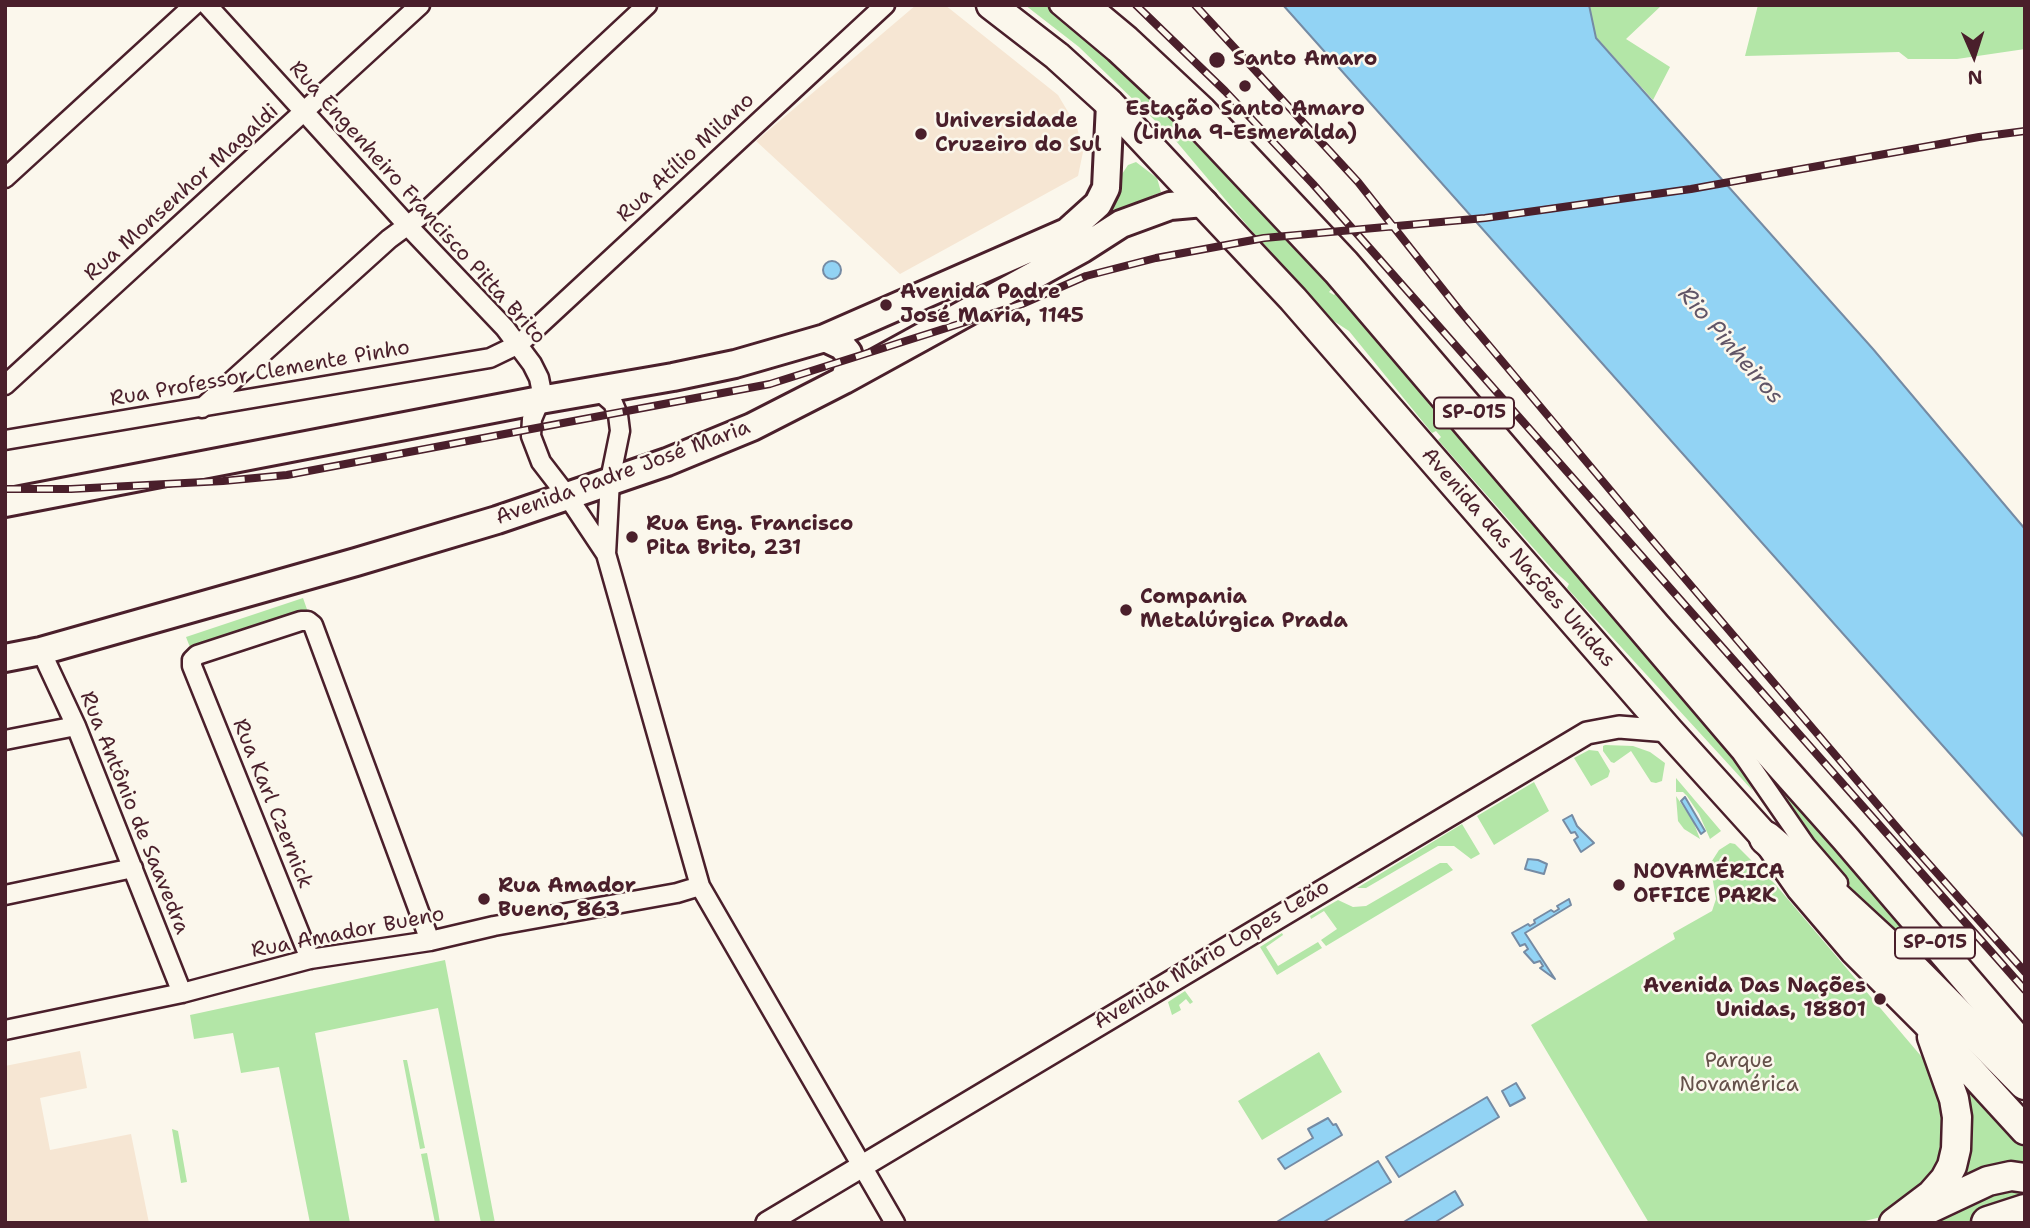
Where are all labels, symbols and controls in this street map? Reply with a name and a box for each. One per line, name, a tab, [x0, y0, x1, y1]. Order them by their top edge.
north arrow	[1939, 21, 2009, 91]
place label: Santo Amaro	[1233, 47, 1377, 73]
marker: Santo Amaro	[1207, 50, 1227, 70]
street label: Rua Engenheiro Francisco Pitta Brito	[283, 56, 551, 350]
text: N	[1967, 65, 1983, 90]
marker: Estação Santo Amaro (Linha 9-Esmeralda)	[1237, 78, 1253, 94]
street label: Rua Atílio Milano	[612, 88, 760, 228]
place label: Estação Santo Amaro (Linha 9-Esmeralda)	[1125, 97, 1365, 147]
street label: Rua Monsenhor Magaldi	[80, 99, 284, 287]
place label: Universidade Cruzeiro do Sul	[935, 109, 1102, 159]
marker: Universidade Cruzeiro do Sul	[913, 126, 929, 142]
place label: Avenida Padre José Maria, 1145	[900, 280, 1084, 330]
water label: Rio Pinheiros	[1671, 282, 1789, 410]
marker: Avenida Padre José Maria, 1145	[878, 297, 894, 313]
street label: Rua Professor Clemente Pinho	[108, 335, 412, 413]
road number: SP-015	[1434, 398, 1514, 428]
street label: Avenida Padre José Maria	[492, 415, 754, 531]
street label: Avenida das Nações Unidas	[1416, 443, 1620, 673]
place label: Rua Eng. Francisco Pita Brito, 231	[646, 512, 853, 562]
marker: Rua Eng. Francisco Pita Brito, 231	[624, 529, 640, 545]
place label: Compania Metalúrgica Prada	[1140, 585, 1348, 635]
marker: Compania Metalúrgica Prada	[1118, 602, 1134, 618]
street label: Rua Antônio de Saavedra	[74, 688, 194, 938]
street label: Rua Karl Czernick	[226, 716, 318, 892]
place label: NOVAMÉRICA OFFICE PARK	[1633, 860, 1785, 910]
place label: Rua Amador Bueno, 863	[498, 874, 636, 924]
street label: Avenida Mário Lopes Leão	[1090, 875, 1334, 1035]
marker: NOVAMÉRICA OFFICE PARK	[1611, 877, 1627, 893]
marker: Rua Amador Bueno, 863	[476, 891, 492, 907]
street label: Rua Amador Bueno	[249, 902, 447, 964]
road number: SP-015	[1895, 928, 1975, 959]
place label: Avenida Das Nações Unidas, 18801	[1643, 974, 1866, 1024]
marker: Avenida Das Nações Unidas, 18801	[1872, 991, 1888, 1007]
park label: Parque Novamérica	[1679, 1049, 1799, 1099]

